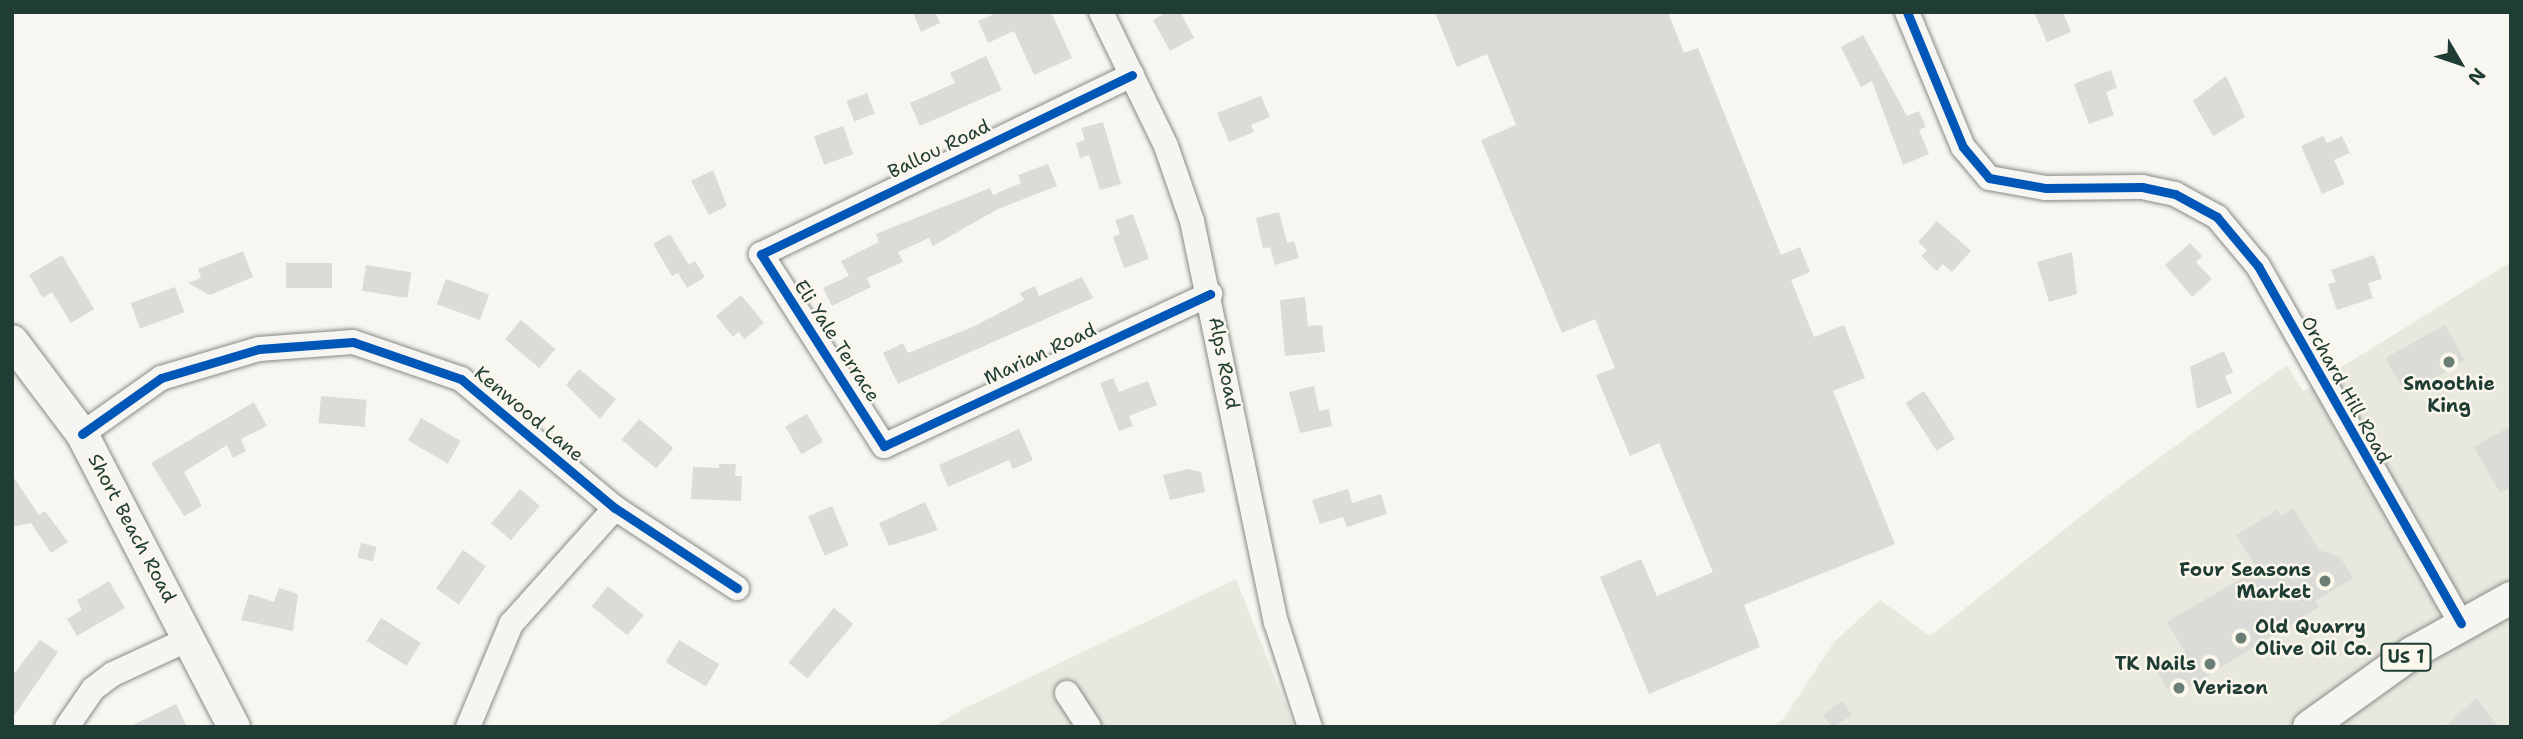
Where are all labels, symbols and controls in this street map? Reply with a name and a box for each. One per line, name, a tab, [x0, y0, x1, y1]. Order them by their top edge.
north arrow	[2425, 28, 2495, 98]
text: N	[2462, 63, 2491, 90]
street label: Ballou Road	[884, 115, 994, 183]
street label: Eli Yale Terrace	[789, 276, 885, 406]
street label: Orchard Hill Road	[2296, 312, 2396, 468]
street label: Alps Road	[1204, 315, 1244, 411]
street label: Marian Road	[980, 318, 1100, 390]
marker: Smoothie King	[2441, 354, 2457, 370]
street label: Kenwood Lane	[470, 362, 588, 466]
place label: Smoothie King	[2403, 373, 2495, 417]
street label: Short Beach Road	[83, 450, 181, 606]
place label: Four Seasons Market	[2179, 559, 2311, 603]
marker: Four Seasons Market	[2317, 573, 2333, 589]
place label: Old Quarry Olive Oil Co.	[2255, 616, 2372, 660]
marker: Old Quarry Olive Oil Co.	[2233, 630, 2249, 646]
road number: US 1	[2380, 642, 2432, 672]
place label: TK Nails	[2115, 653, 2196, 675]
marker: TK Nails	[2202, 656, 2218, 672]
place label: Verizon	[2193, 677, 2268, 699]
marker: Verizon	[2171, 680, 2187, 696]

